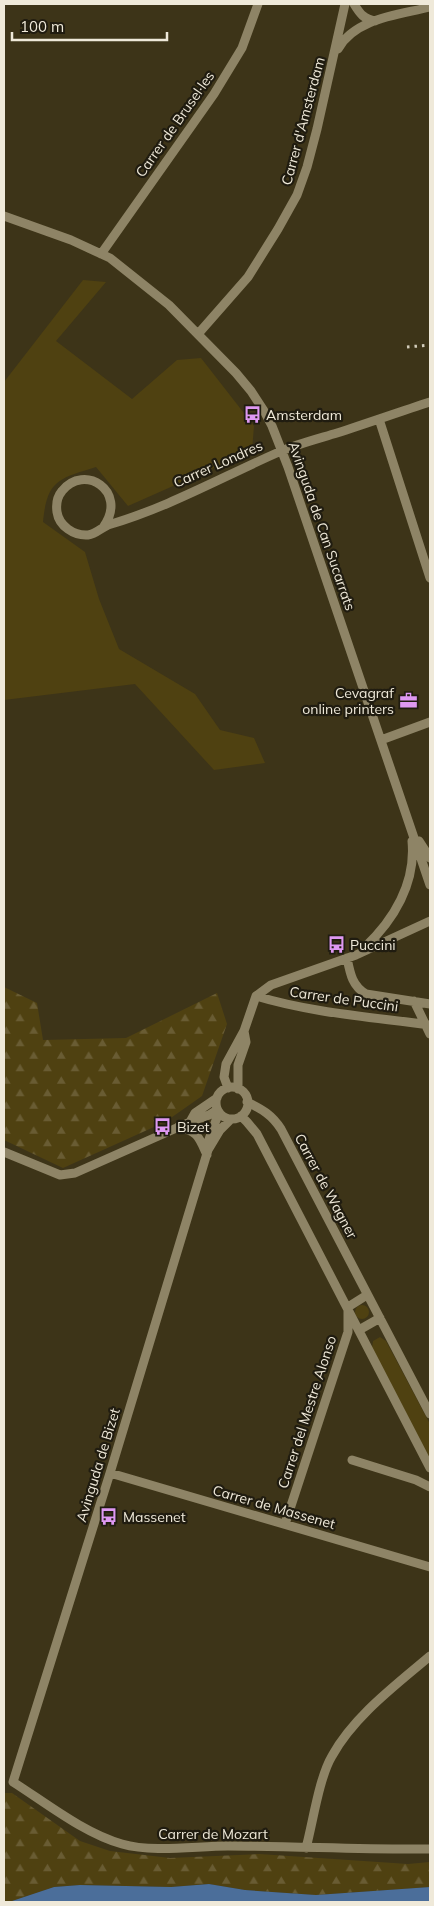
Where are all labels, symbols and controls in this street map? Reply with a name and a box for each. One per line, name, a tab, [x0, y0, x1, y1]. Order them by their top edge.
scale bar	[12, 10, 168, 42]
text: 100 m	[20, 17, 64, 36]
street label: Carrer d'Amsterdam	[277, 55, 329, 187]
street label: Carrer de Brusel·les	[132, 67, 218, 181]
bus stop icon: Amsterdam	[242, 405, 262, 425]
place label: Amsterdam	[266, 406, 342, 424]
street label: Carrer Londres	[171, 436, 266, 492]
street label: Avinguda de Can Sucarrats	[285, 439, 359, 613]
place label: Cevagraf online printers	[302, 684, 394, 718]
office icon: Cevagraf online printers	[398, 691, 418, 711]
bus stop icon: Puccini	[326, 935, 346, 955]
place label: Puccini	[350, 936, 396, 954]
street label: Carrer de Puccini	[289, 982, 399, 1016]
bus stop icon: Bizet	[153, 1117, 173, 1137]
place label: Bizet	[177, 1118, 210, 1136]
street label: Carrer de Wagner	[291, 1130, 362, 1242]
street label: Carrer del Mestre Alonso	[274, 1333, 340, 1491]
street label: Avinguda de Bizet	[72, 1406, 124, 1524]
street label: Carrer de Massenet	[211, 1481, 337, 1533]
bus stop icon: Massenet	[99, 1507, 119, 1527]
place label: Massenet	[123, 1508, 186, 1526]
street label: Carrer de Mozart	[158, 1825, 268, 1843]

